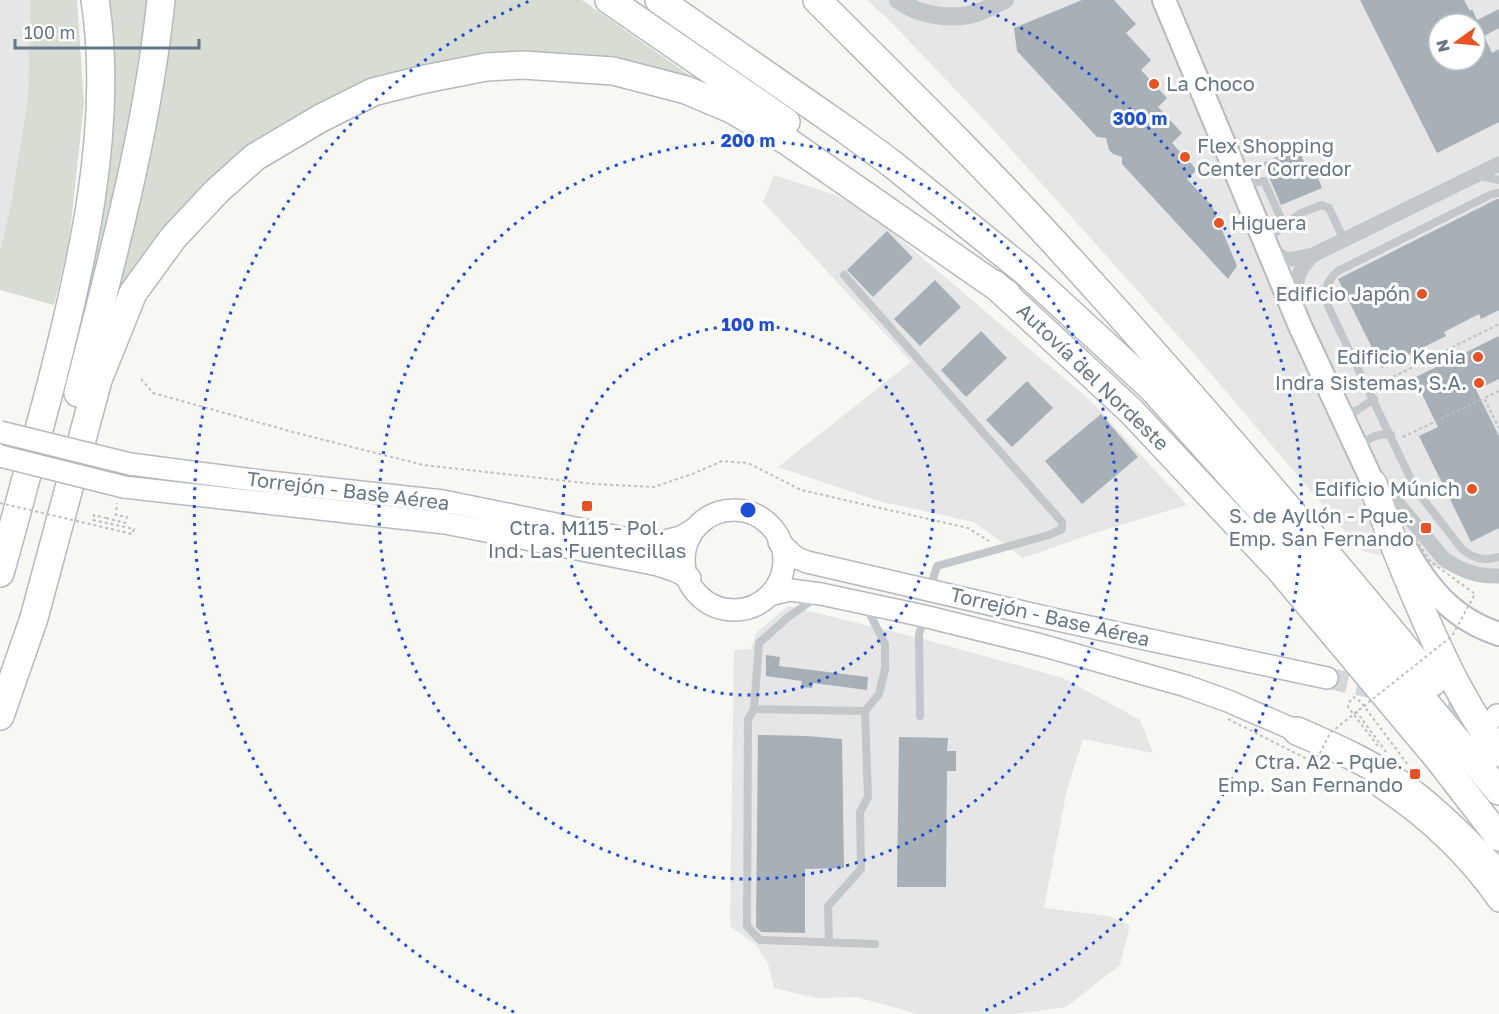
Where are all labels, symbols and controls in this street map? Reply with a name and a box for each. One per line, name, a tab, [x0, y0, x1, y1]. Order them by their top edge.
scale bar	[15, 12, 200, 50]
north arrow	[1427, 12, 1487, 72]
text: 100 m	[24, 21, 75, 43]
text: N	[1431, 37, 1454, 54]
place label: La Choco	[1166, 71, 1255, 95]
marker: La Choco	[1147, 77, 1161, 91]
text: 300 m	[1113, 107, 1167, 129]
text: 200 m	[721, 129, 775, 151]
place label: Flex Shopping Center Corredor	[1197, 133, 1352, 180]
marker: Flex Shopping Center Corredor	[1178, 150, 1192, 164]
place label: Higuera	[1231, 210, 1306, 234]
marker: Higuera	[1212, 216, 1226, 230]
place label: Edificio Japón	[1275, 281, 1410, 305]
marker: Edificio Japón	[1415, 287, 1429, 301]
street label: Autovía del Nordeste	[1013, 298, 1175, 455]
text: 100 m	[722, 313, 774, 335]
place label: Edificio Kenia	[1336, 344, 1466, 368]
marker: Edificio Kenia	[1471, 350, 1485, 364]
place label: Indra Sistemas, S.A.	[1275, 370, 1467, 394]
marker: Indra Sistemas, S.A.	[1472, 376, 1486, 390]
street label: Torrejón - Base Aérea	[245, 466, 451, 514]
place label: Edificio Múnich	[1314, 476, 1460, 500]
marker: Edificio Múnich	[1465, 482, 1479, 496]
marker: Ctra. M115 - Pol. Ind. Las Fuentecillas	[580, 499, 594, 513]
centre of rings	[738, 500, 758, 520]
place label: S. de Ayllón - Pque. Emp. San Fernando	[1229, 503, 1414, 550]
place label: Ctra. M115 - Pol. Ind. Las Fuentecillas	[488, 515, 686, 562]
marker: S. de Ayllón - Pque. Emp. San Fernando	[1419, 521, 1433, 535]
street label: Torrejón - Base Aérea	[948, 581, 1152, 651]
place label: Ctra. A2 - Pque. Emp. San Fernando	[1218, 749, 1403, 796]
marker: Ctra. A2 - Pque. Emp. San Fernando	[1408, 767, 1422, 781]

